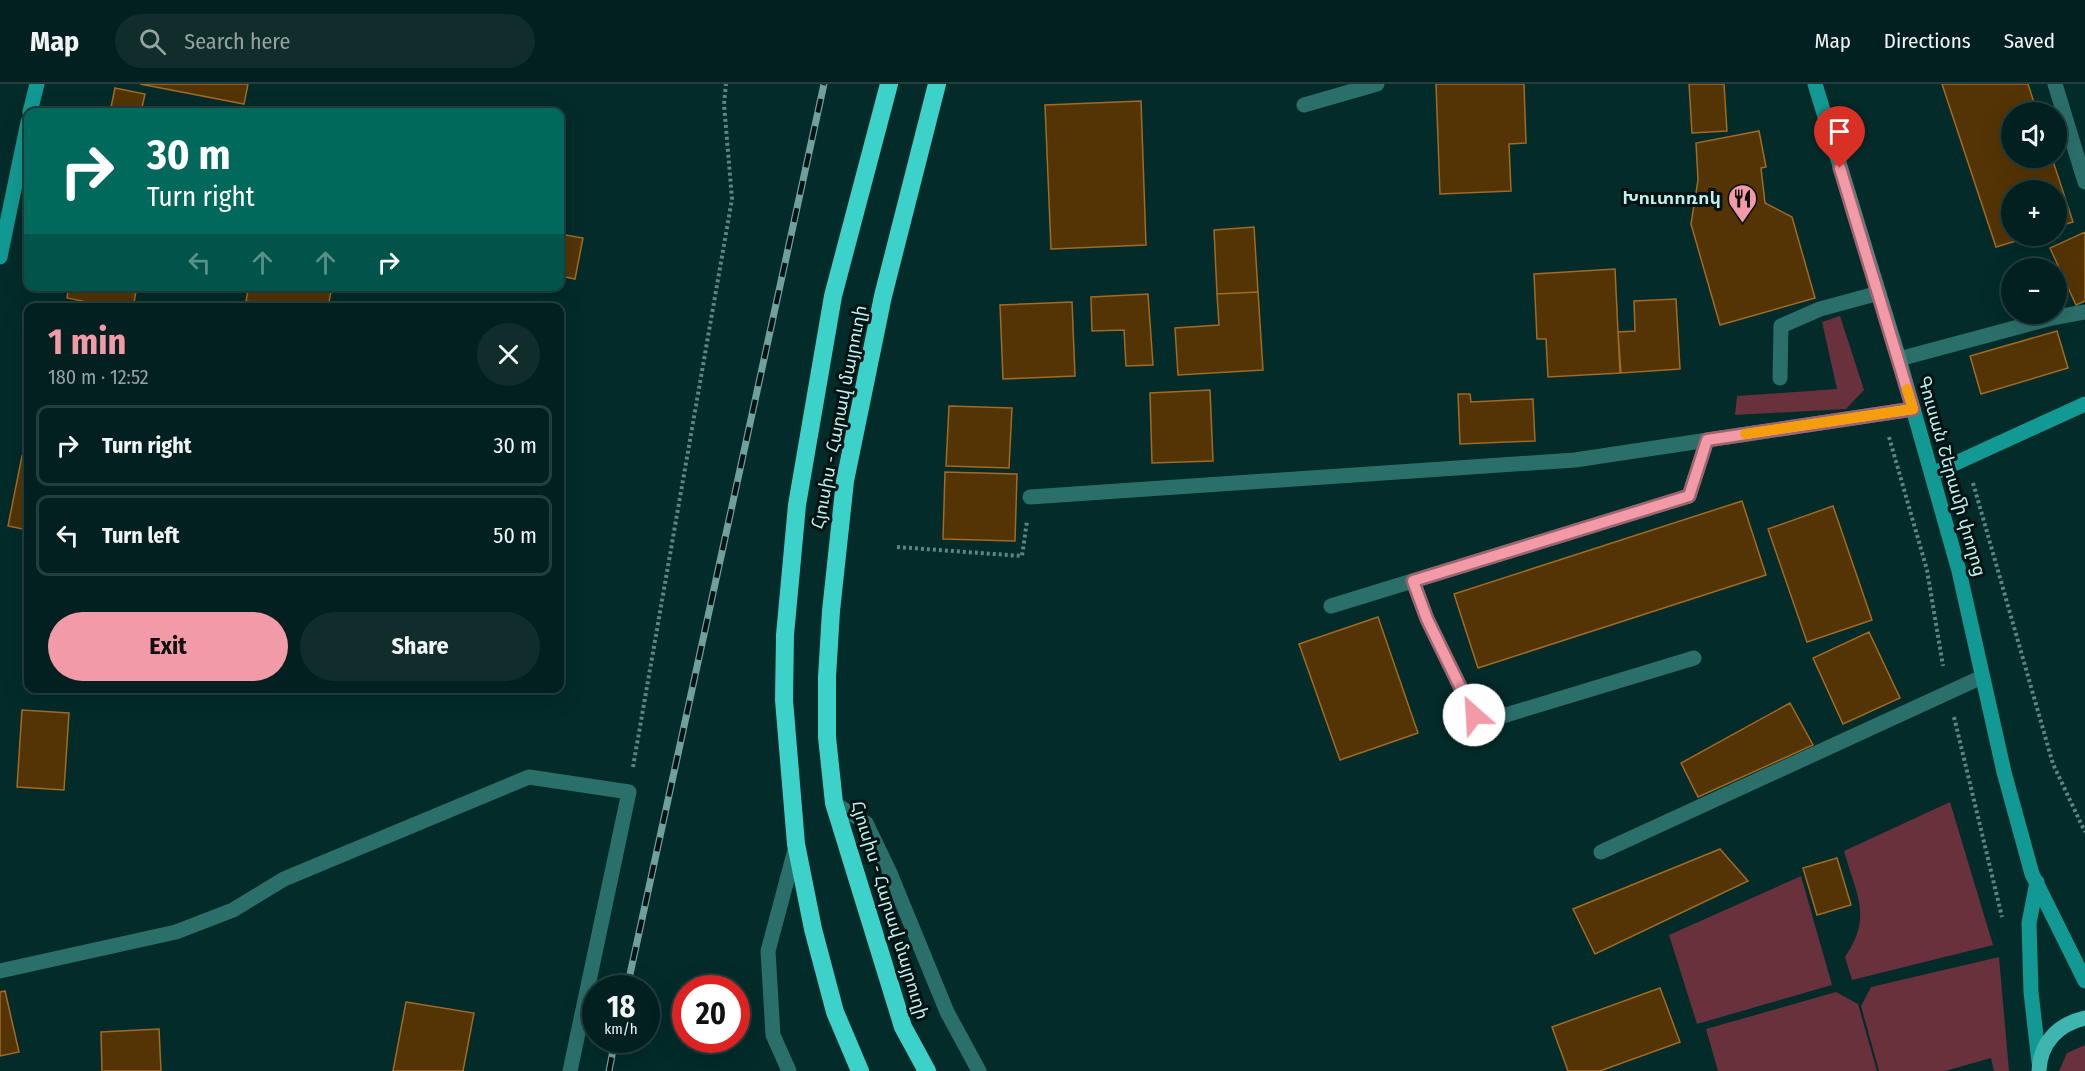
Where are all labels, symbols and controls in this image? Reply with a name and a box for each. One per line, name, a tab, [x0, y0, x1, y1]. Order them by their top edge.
search box	[115, 14, 535, 68]
text: Map	[30, 25, 79, 58]
icon: search	[136, 25, 169, 58]
text: Search here	[184, 28, 290, 55]
text: Map	[1814, 28, 1851, 54]
text: Directions	[1884, 28, 1971, 54]
text: Saved	[2004, 28, 2055, 54]
map controls	[2001, 102, 2067, 324]
button: sound	[2001, 102, 2067, 168]
pin	[1814, 106, 1865, 168]
icon: arrive	[1823, 115, 1856, 148]
text: 30 m	[147, 130, 231, 180]
icon: right	[48, 132, 126, 210]
button: +	[2001, 180, 2067, 246]
text: Turn right	[147, 181, 255, 213]
restaurant icon: Խուտոռոկ	[1726, 182, 1758, 224]
place label: Խուտոռոկ	[1622, 187, 1721, 209]
icon: left	[183, 246, 216, 279]
icon: ahead	[246, 246, 279, 279]
icon: ahead	[309, 246, 342, 279]
icon: right	[372, 246, 405, 279]
button: −	[2001, 258, 2067, 324]
street label: Հյուսիս - Հարավ մայրուղի	[807, 303, 871, 531]
text: 1 min	[48, 320, 126, 364]
button: close	[477, 323, 540, 386]
text: 180 m · 12:52	[48, 365, 149, 389]
street label: Գուսան Շերամի փողոց	[1913, 373, 1991, 579]
icon: right	[51, 429, 84, 462]
text: Turn right	[102, 432, 191, 459]
text: 30 m	[494, 432, 537, 459]
icon: left	[51, 519, 84, 552]
text: Turn left	[102, 522, 180, 549]
text: 50 m	[493, 522, 537, 549]
button: Exit	[48, 612, 288, 681]
button: Share	[300, 612, 540, 681]
position arrow	[1442, 683, 1506, 747]
street label: Հյուսիս - Հարավ մայրուղի	[846, 798, 934, 1022]
speed limit sign: 20	[672, 975, 750, 1053]
text: 18	[607, 989, 635, 1025]
text: km/h	[604, 1020, 638, 1038]

